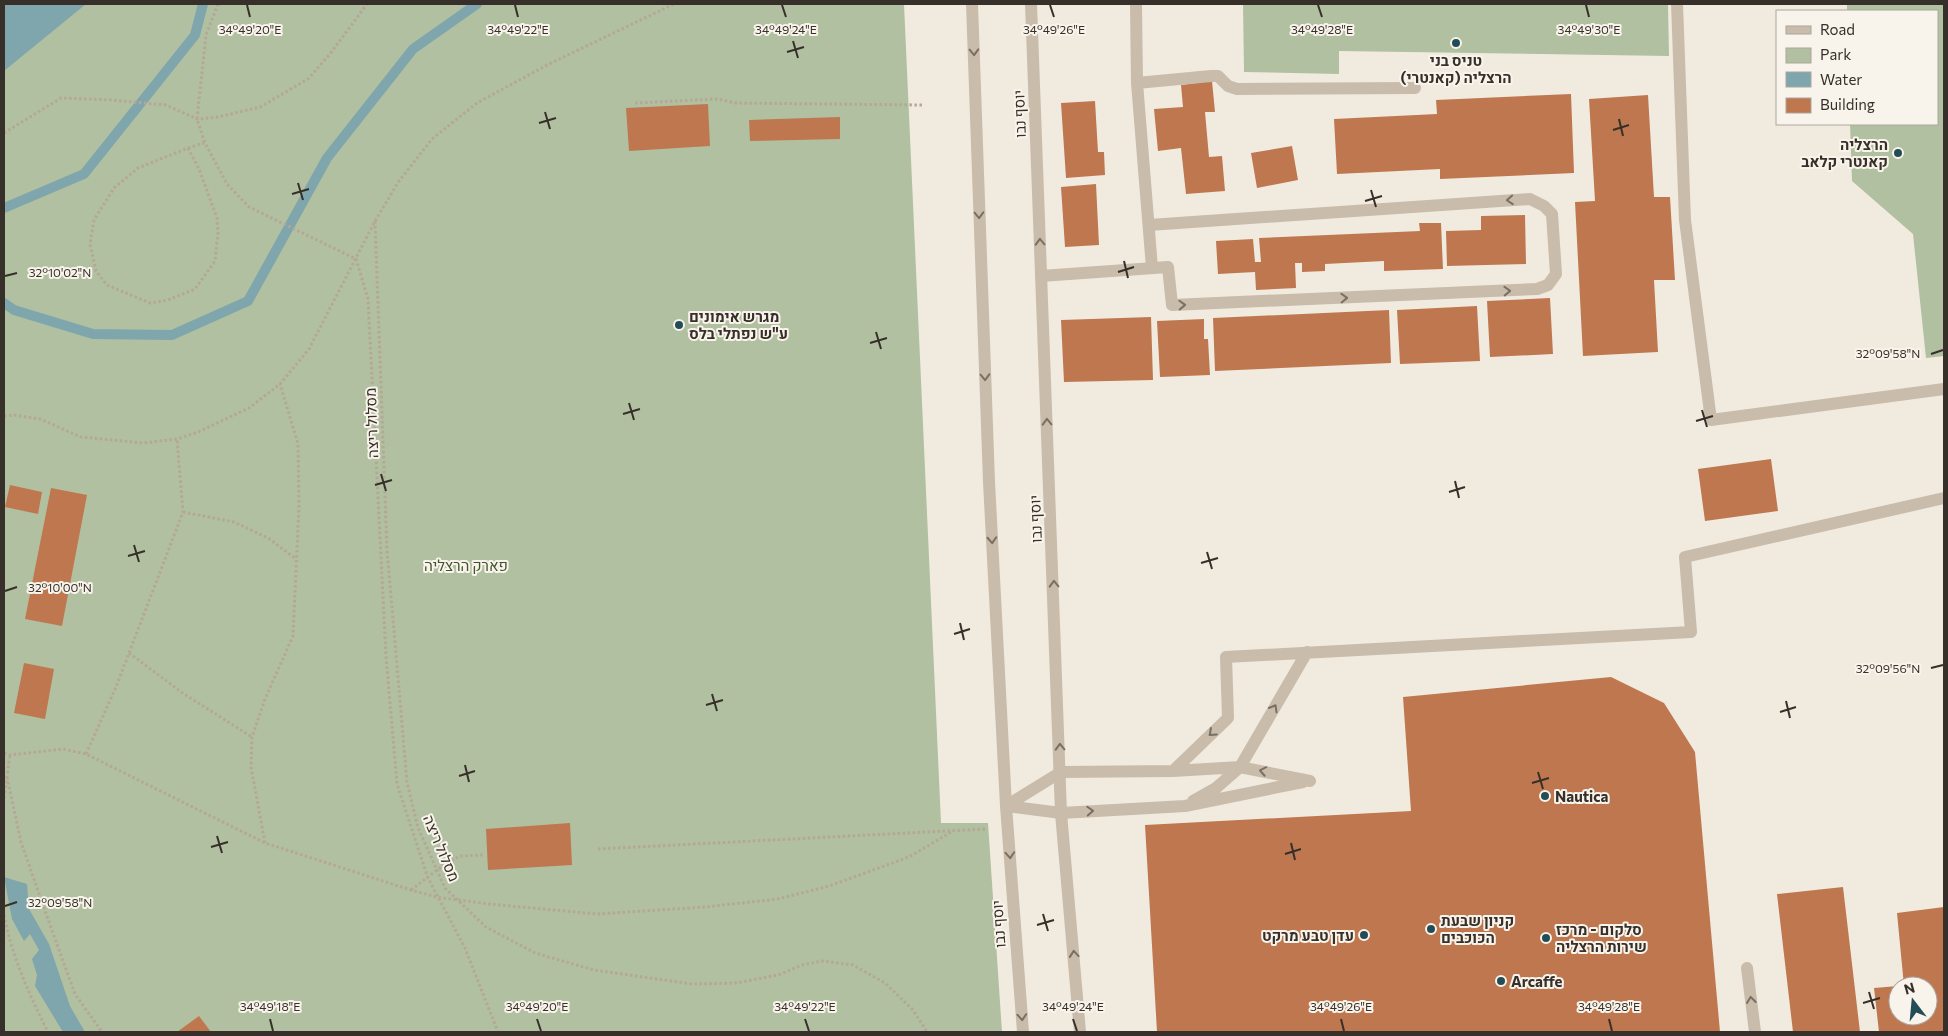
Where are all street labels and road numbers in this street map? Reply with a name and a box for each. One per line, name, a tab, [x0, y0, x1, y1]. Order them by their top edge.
street label: יוסף נבו	[1009, 90, 1029, 138]
street label: מסלול ריצה	[361, 387, 381, 459]
street label: יוסף נבו	[1025, 495, 1045, 543]
street label: מסלול ריצה	[420, 812, 464, 884]
street label: יוסף נבו	[987, 899, 1009, 949]

